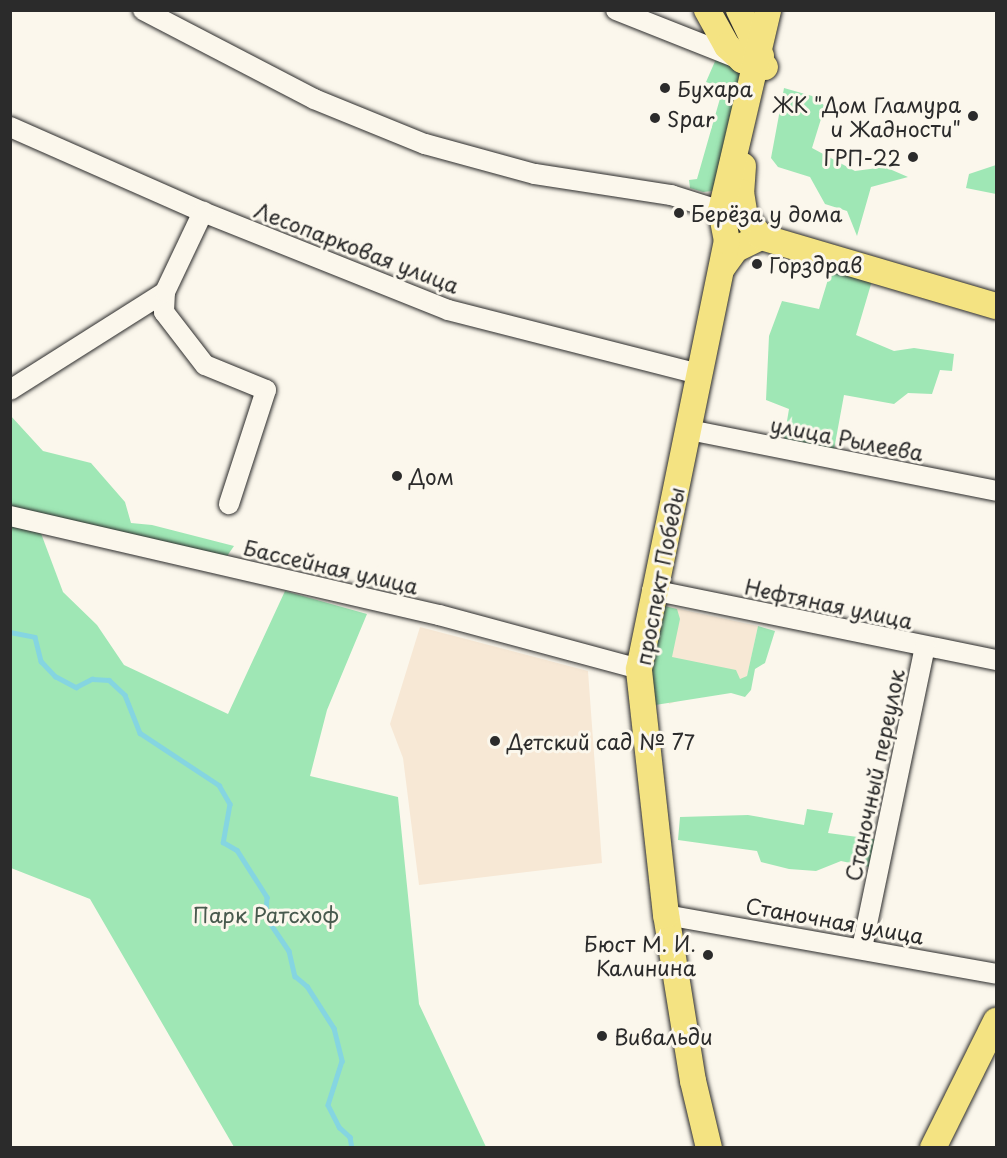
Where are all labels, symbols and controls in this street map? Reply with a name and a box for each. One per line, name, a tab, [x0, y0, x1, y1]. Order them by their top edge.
place label: Бухара	[677, 75, 753, 101]
marker: Бухара	[658, 81, 672, 95]
place label: ЖК "Дом Гламура и Жадности"	[771, 91, 961, 141]
place label: Spar	[667, 105, 714, 131]
marker: ЖК "Дом Гламура и Жадности"	[966, 109, 980, 123]
marker: Spar	[648, 111, 662, 125]
place label: ГРП-22	[823, 144, 901, 170]
marker: ГРП-22	[906, 150, 920, 164]
street label: Лесопарковая улица	[251, 196, 463, 298]
place label: Берёза у дома	[691, 200, 843, 226]
marker: Берёза у дома	[672, 206, 686, 220]
place label: Горздрав	[769, 251, 862, 277]
marker: Горздрав	[750, 257, 764, 271]
street label: улица Рылеева	[768, 411, 926, 465]
place label: Дом	[409, 463, 454, 489]
marker: Дом	[390, 469, 404, 483]
street label: проспект Победы	[629, 484, 689, 668]
street label: Бассейная улица	[240, 533, 422, 599]
street label: Нефтяная улица	[742, 573, 916, 633]
street label: Станочный переулок	[839, 667, 909, 883]
place label: Детский сад № 77	[507, 728, 697, 754]
marker: Детский сад № 77	[488, 734, 502, 748]
street label: Станочная улица	[743, 892, 927, 948]
park label: Парк Ратсхоф	[193, 901, 339, 927]
place label: Бюст М. И. Калинина	[583, 930, 696, 980]
marker: Бюст М. И. Калинина	[701, 948, 715, 962]
place label: Вивальди	[614, 1023, 713, 1049]
marker: Вивальди	[595, 1029, 609, 1043]

